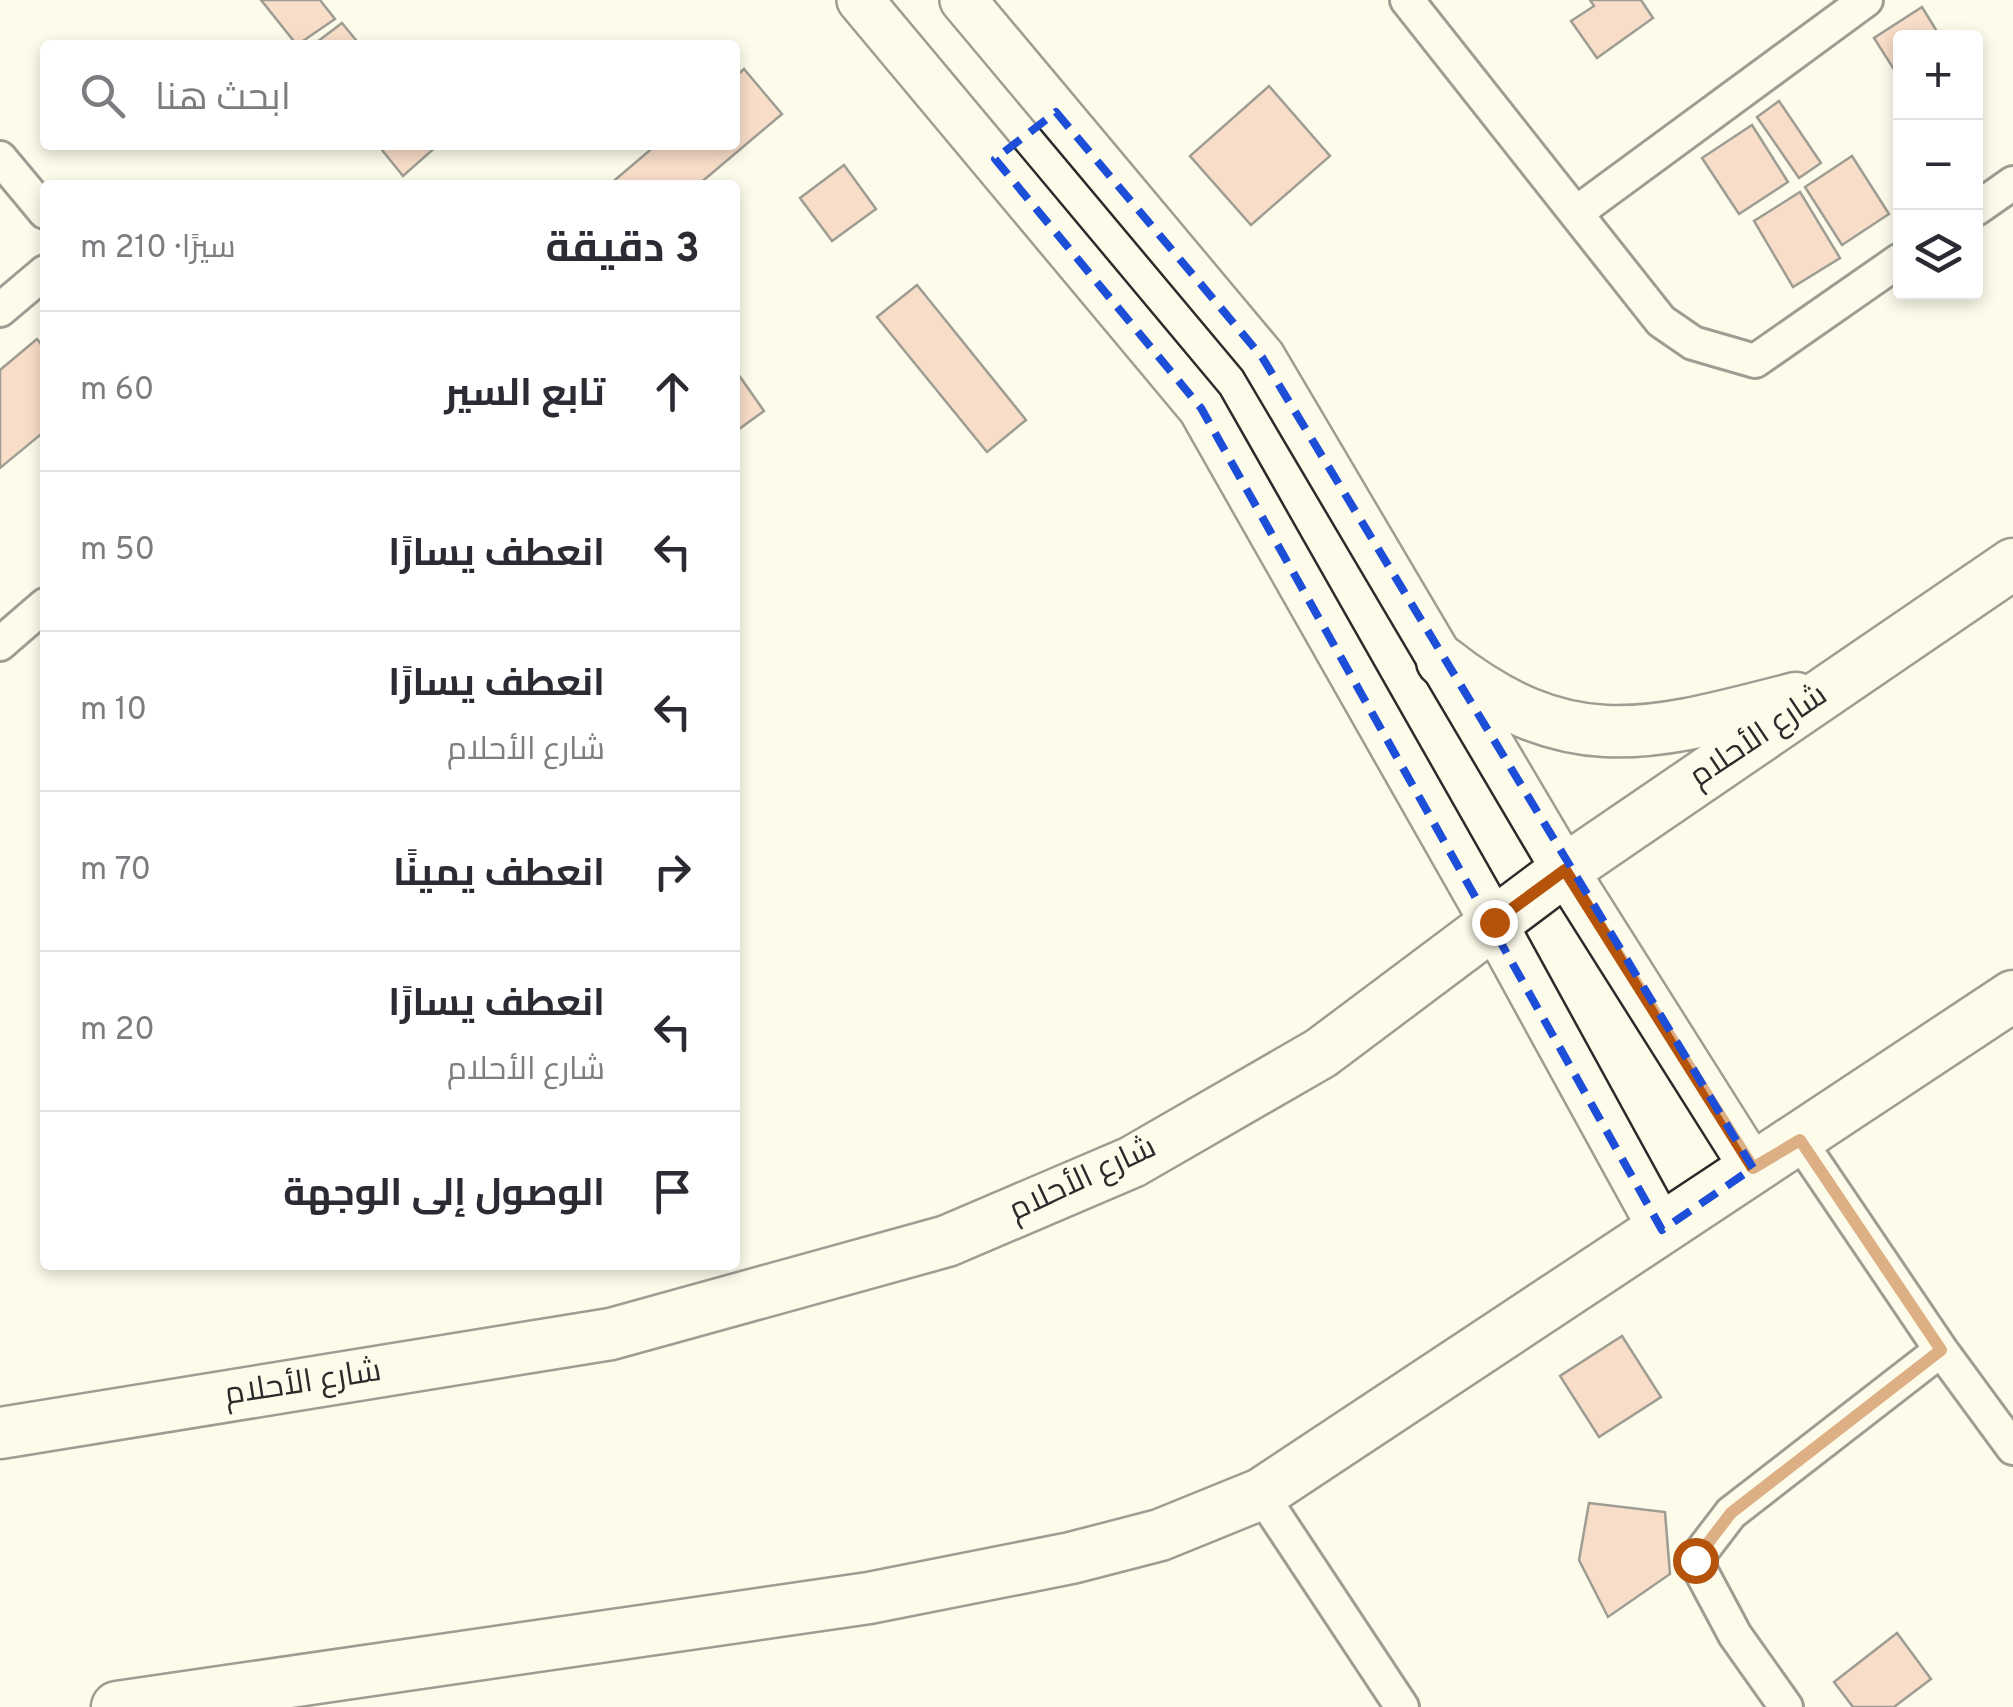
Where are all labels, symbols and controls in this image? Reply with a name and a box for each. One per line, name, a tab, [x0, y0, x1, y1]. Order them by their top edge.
map controls	[1893, 30, 1983, 300]
button: +	[1893, 30, 1983, 120]
search box	[40, 40, 740, 150]
icon: search	[75, 68, 130, 123]
text: ابحث هنا	[155, 75, 291, 124]
button: −	[1893, 120, 1983, 210]
button: layers	[1893, 210, 1983, 300]
text: 3 دقيقة	[546, 224, 700, 277]
text: سيرًا · 210 m	[80, 229, 236, 269]
icon: ahead	[645, 364, 700, 419]
text: 60 m	[80, 371, 154, 411]
text: تابع السير	[444, 371, 605, 420]
icon: left	[645, 524, 700, 579]
text: 50 m	[80, 531, 155, 571]
text: انعطف يسارًا	[388, 531, 605, 580]
text: انعطف يسارًا	[388, 661, 605, 710]
street label: شارع الأحلام	[1682, 676, 1836, 798]
icon: left	[645, 684, 700, 739]
text: 10 m	[80, 691, 147, 731]
text: شارع الأحلام	[447, 731, 605, 771]
icon: right	[645, 844, 700, 899]
text: 70 m	[80, 851, 151, 891]
text: انعطف يمينًا	[393, 851, 605, 900]
route end	[1472, 900, 1518, 946]
text: انعطف يسارًا	[388, 981, 605, 1030]
icon: left	[645, 1004, 700, 1059]
text: 20 m	[80, 1011, 155, 1051]
text: شارع الأحلام	[447, 1051, 605, 1091]
street label: شارع الأحلام	[1003, 1128, 1163, 1232]
icon: arrive	[645, 1164, 700, 1219]
text: الوصول إلى الوجهة	[283, 1171, 605, 1220]
street label: شارع الأحلام	[222, 1352, 384, 1416]
route start	[1673, 1538, 1719, 1584]

